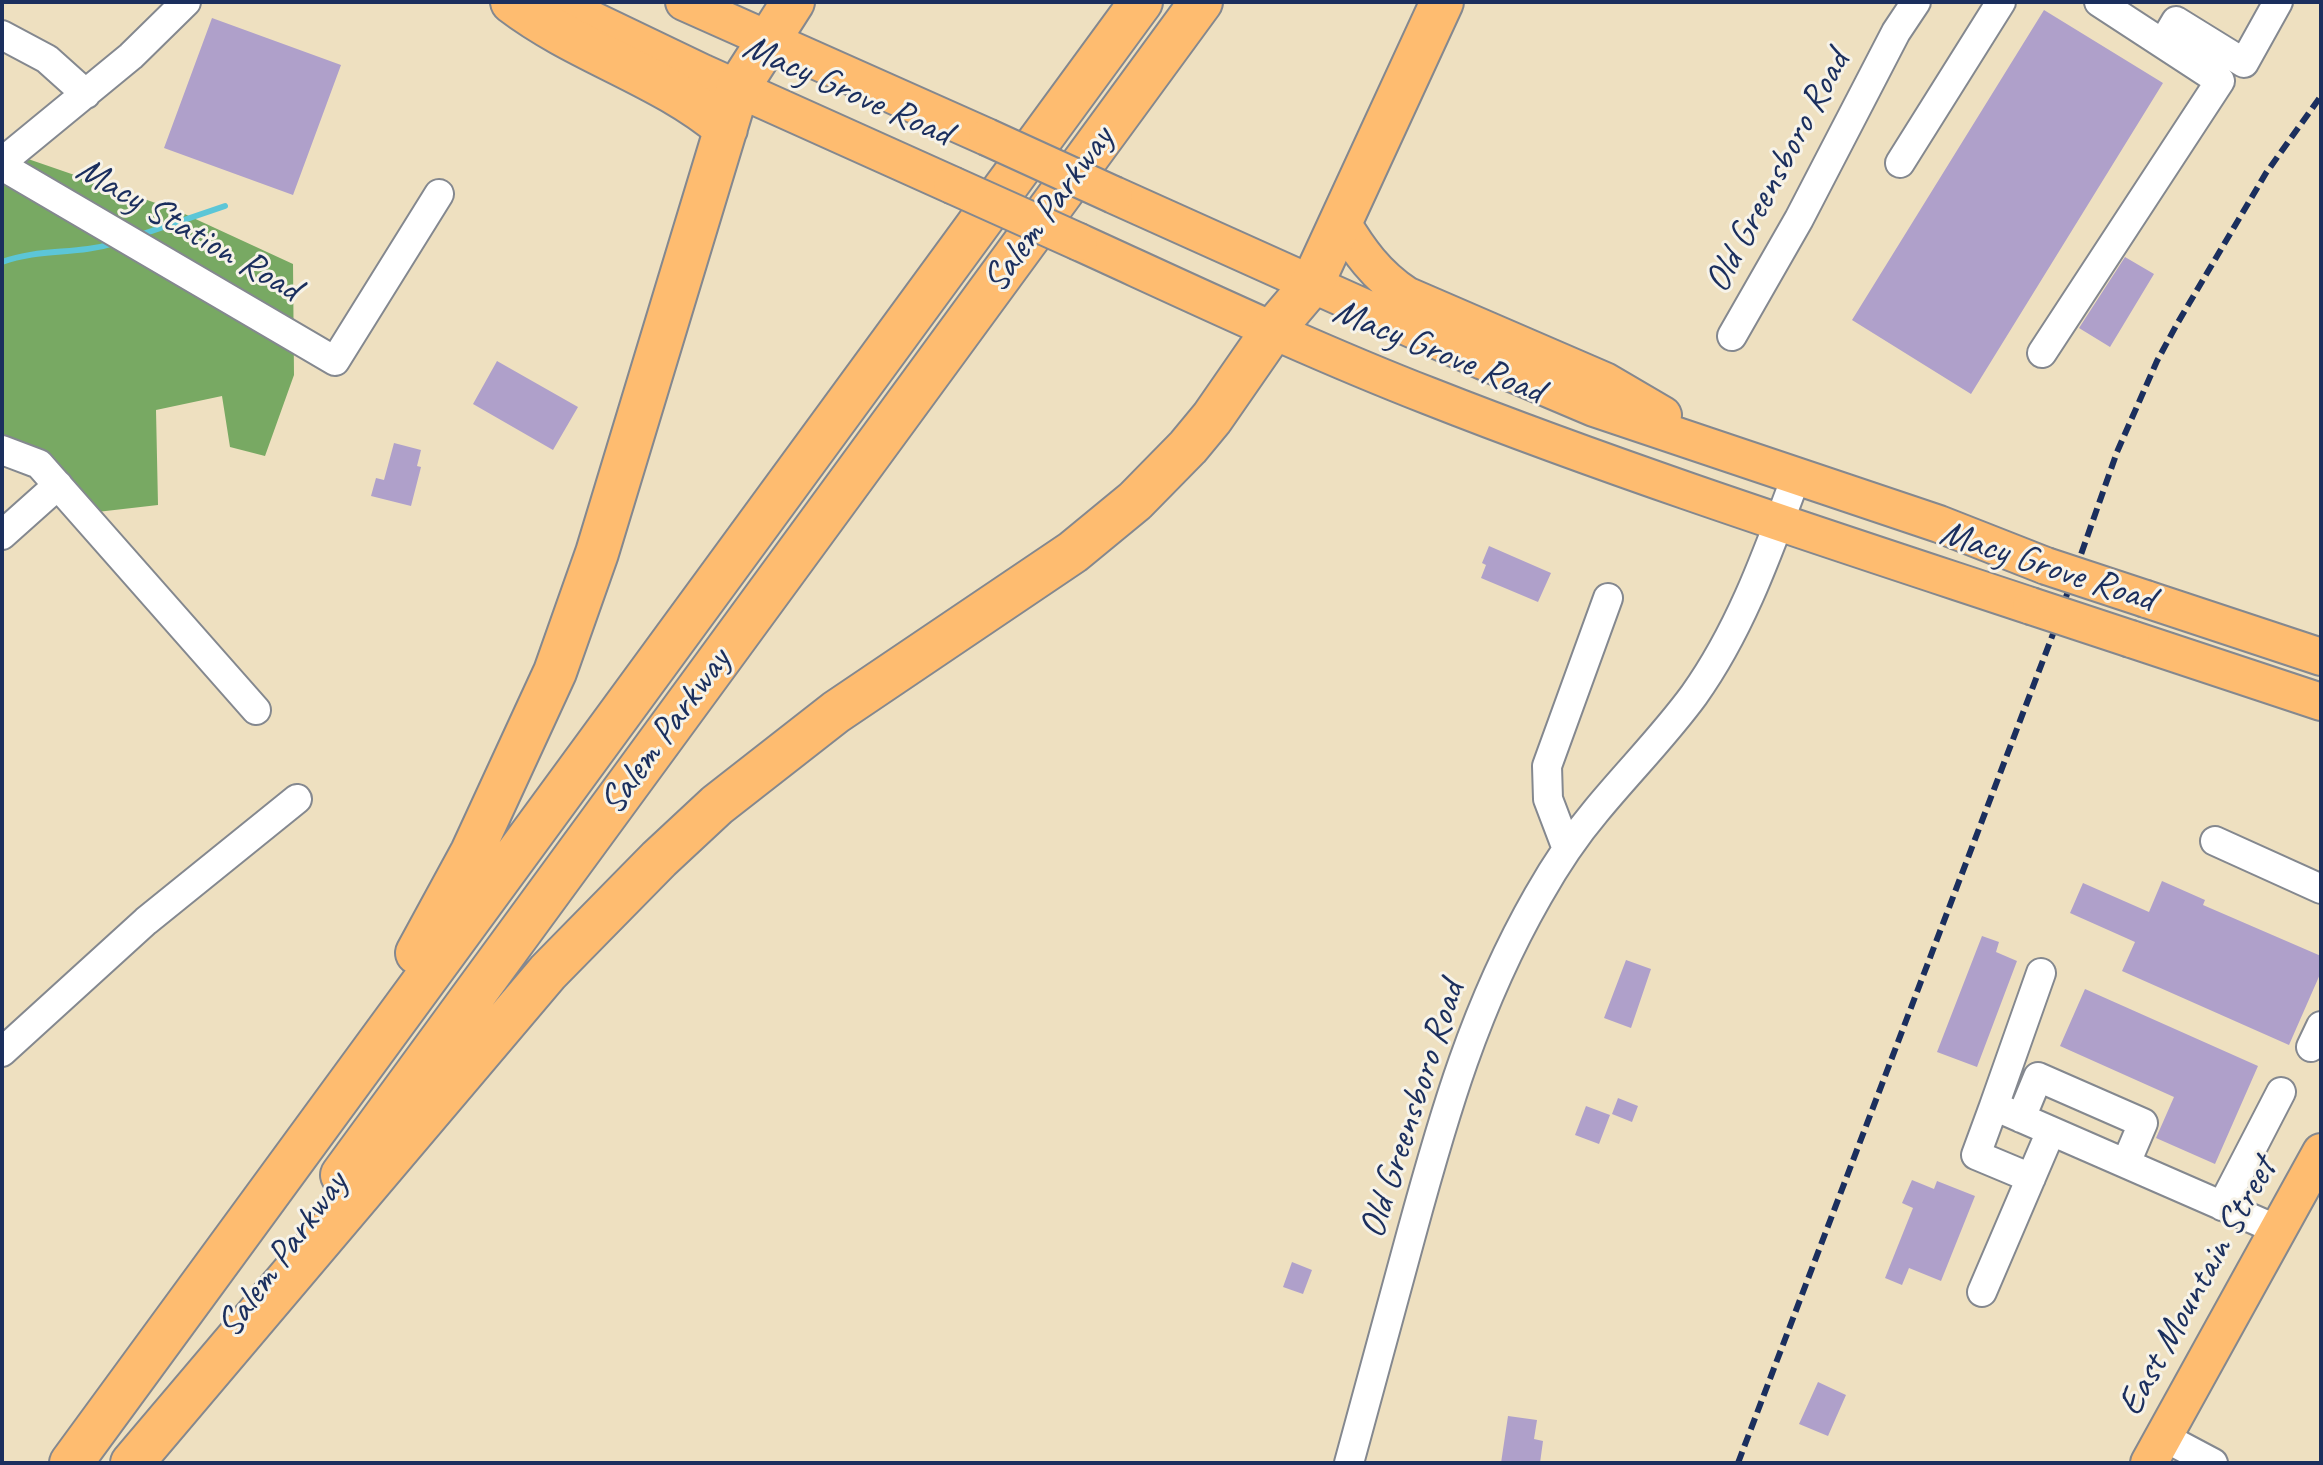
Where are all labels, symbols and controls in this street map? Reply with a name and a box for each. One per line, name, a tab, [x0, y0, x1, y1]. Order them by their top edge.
street label: Macy Grove Road	[736, 25, 958, 157]
street label: Old Greensboro Road	[1695, 43, 1861, 301]
street label: Salem Parkway	[974, 118, 1124, 302]
street label: Macy Station Road	[68, 147, 308, 313]
street label: Macy Grove Road	[1326, 289, 1550, 415]
street label: Macy Grove Road	[1934, 511, 2160, 623]
street label: Salem Parkway	[591, 640, 741, 824]
street label: Old Greensboro Road	[1350, 976, 1476, 1244]
street label: East Mountain Street	[2108, 1150, 2288, 1424]
street label: Salem Parkway	[208, 1163, 358, 1347]

